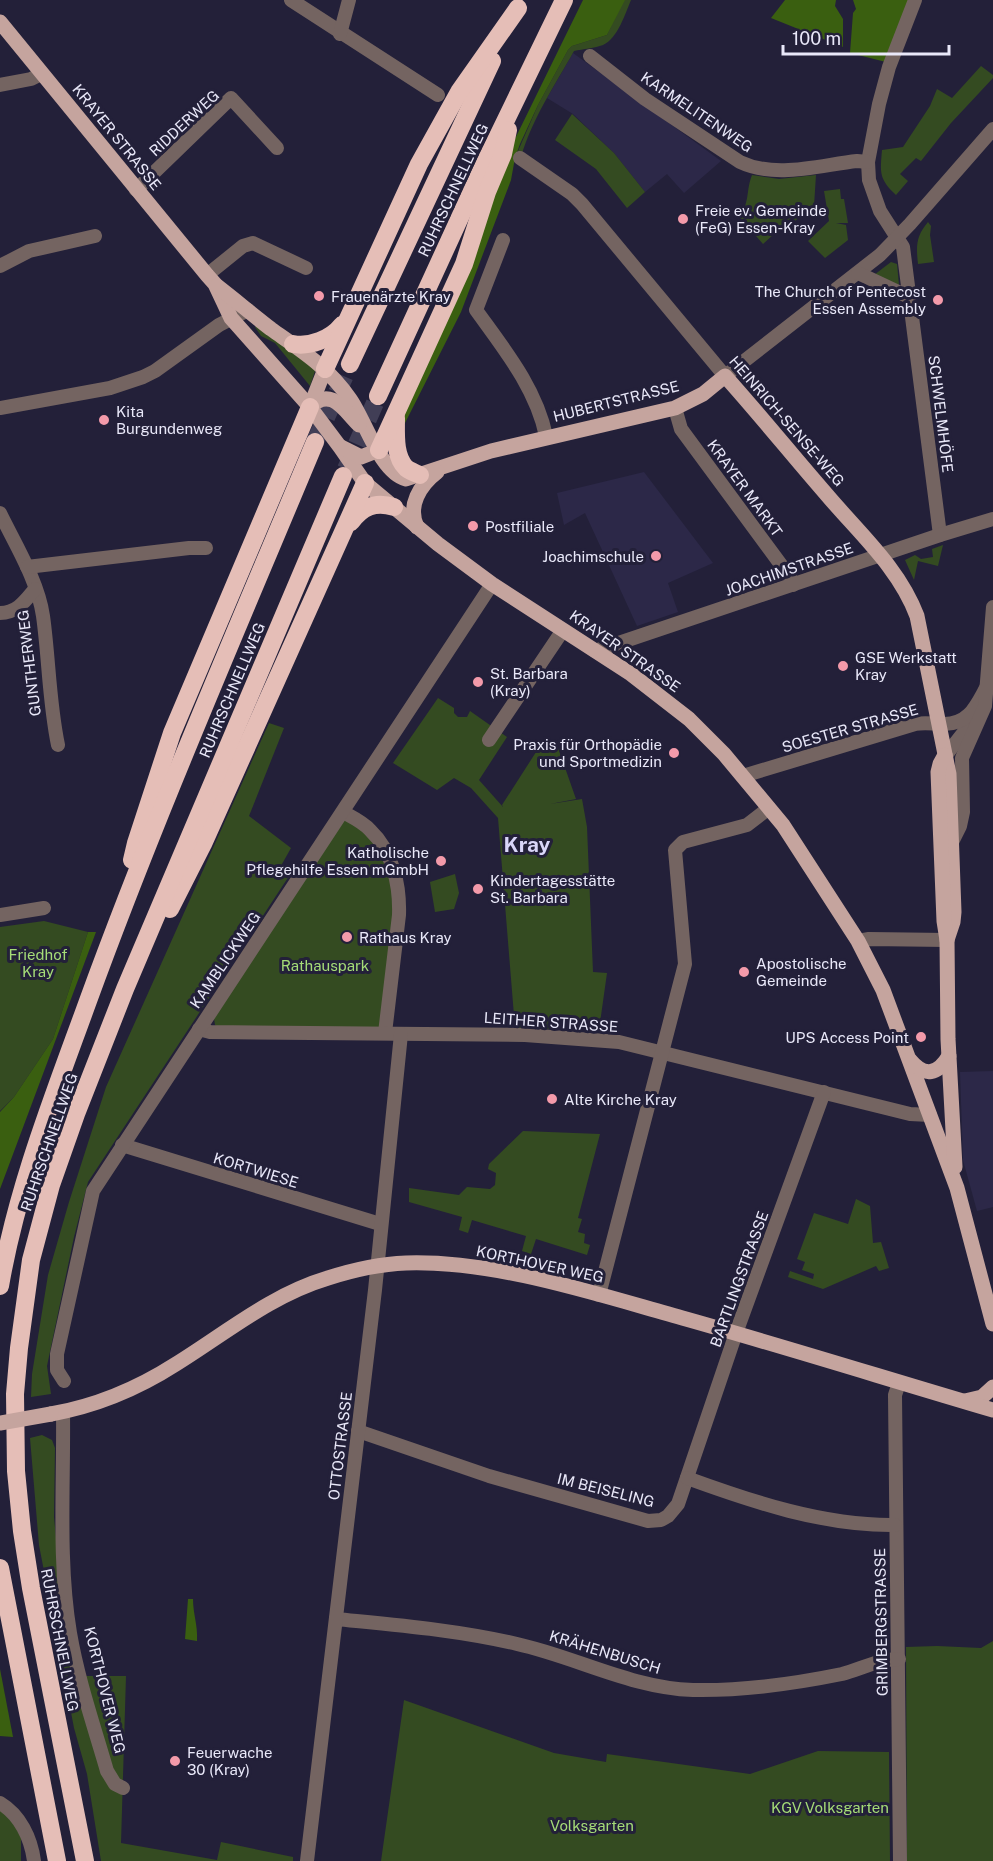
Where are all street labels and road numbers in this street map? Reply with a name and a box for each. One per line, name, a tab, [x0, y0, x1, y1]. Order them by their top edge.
street label: KARMELITENWEG	[638, 68, 756, 156]
street label: KRAYER STRASSE	[69, 81, 165, 193]
street label: RIDDERWEG	[146, 86, 222, 160]
street label: RUHRSCHNELLWEG	[415, 121, 491, 259]
street label: HEINRICH-SENSE-WEG	[726, 352, 848, 490]
street label: SCHWELMHÖFE	[925, 354, 958, 474]
street label: HUBERTSTRASSE	[551, 377, 681, 425]
street label: KRAYER MARKT	[704, 436, 786, 540]
street label: JOACHIMSTRASSE	[723, 539, 855, 599]
street label: KRAYER STRASSE	[566, 606, 684, 696]
street label: GUNTHERWEG	[14, 609, 44, 717]
street label: RUHRSCHNELLWEG	[196, 620, 268, 760]
street label: SOESTER STRASSE	[780, 700, 920, 756]
street label: KAMBLICKWEG	[186, 909, 264, 1011]
street label: LEITHER STRASSE	[483, 1009, 619, 1035]
street label: RUHRSCHNELLWEG	[17, 1071, 81, 1213]
street label: KORTWIESE	[211, 1149, 301, 1191]
street label: BARTLINGSTRASSE	[706, 1209, 772, 1349]
street label: KORTHOVER WEG	[475, 1242, 605, 1286]
street label: OTTOSTRASSE	[325, 1391, 355, 1501]
street label: IM BEISELING	[556, 1470, 656, 1510]
street label: GRIMBERGSTRASSE	[871, 1548, 891, 1696]
street label: RUHRSCHNELLWEG	[38, 1567, 82, 1713]
street label: KORTHOVER WEG	[81, 1625, 129, 1755]
street label: KRÄHENBUSCH	[547, 1626, 663, 1677]

